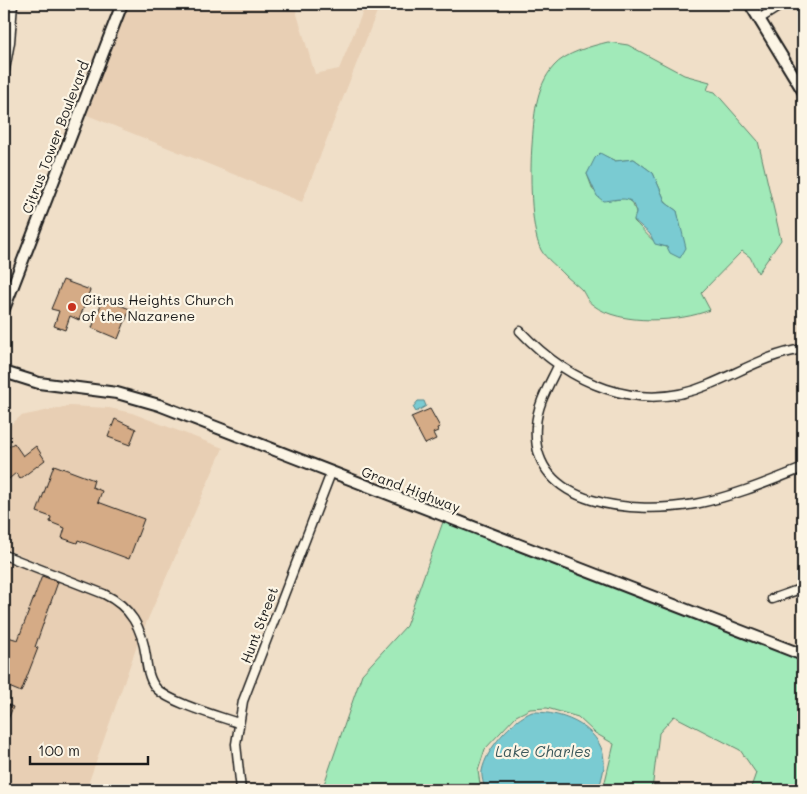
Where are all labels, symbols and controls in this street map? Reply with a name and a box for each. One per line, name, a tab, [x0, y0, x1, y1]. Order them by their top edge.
street label: Citrus Tower Boulevard	[17, 58, 93, 216]
place label: Citrus Heights Church of the Nazarene	[82, 290, 234, 325]
marker: Citrus Heights Church of the Nazarene	[66, 301, 78, 313]
street label: Grand Highway	[359, 461, 463, 517]
street label: Hunt Street	[236, 584, 282, 666]
scale bar	[30, 734, 148, 766]
text: 100 m	[38, 740, 80, 760]
water label: Lake Charles	[495, 741, 591, 761]

